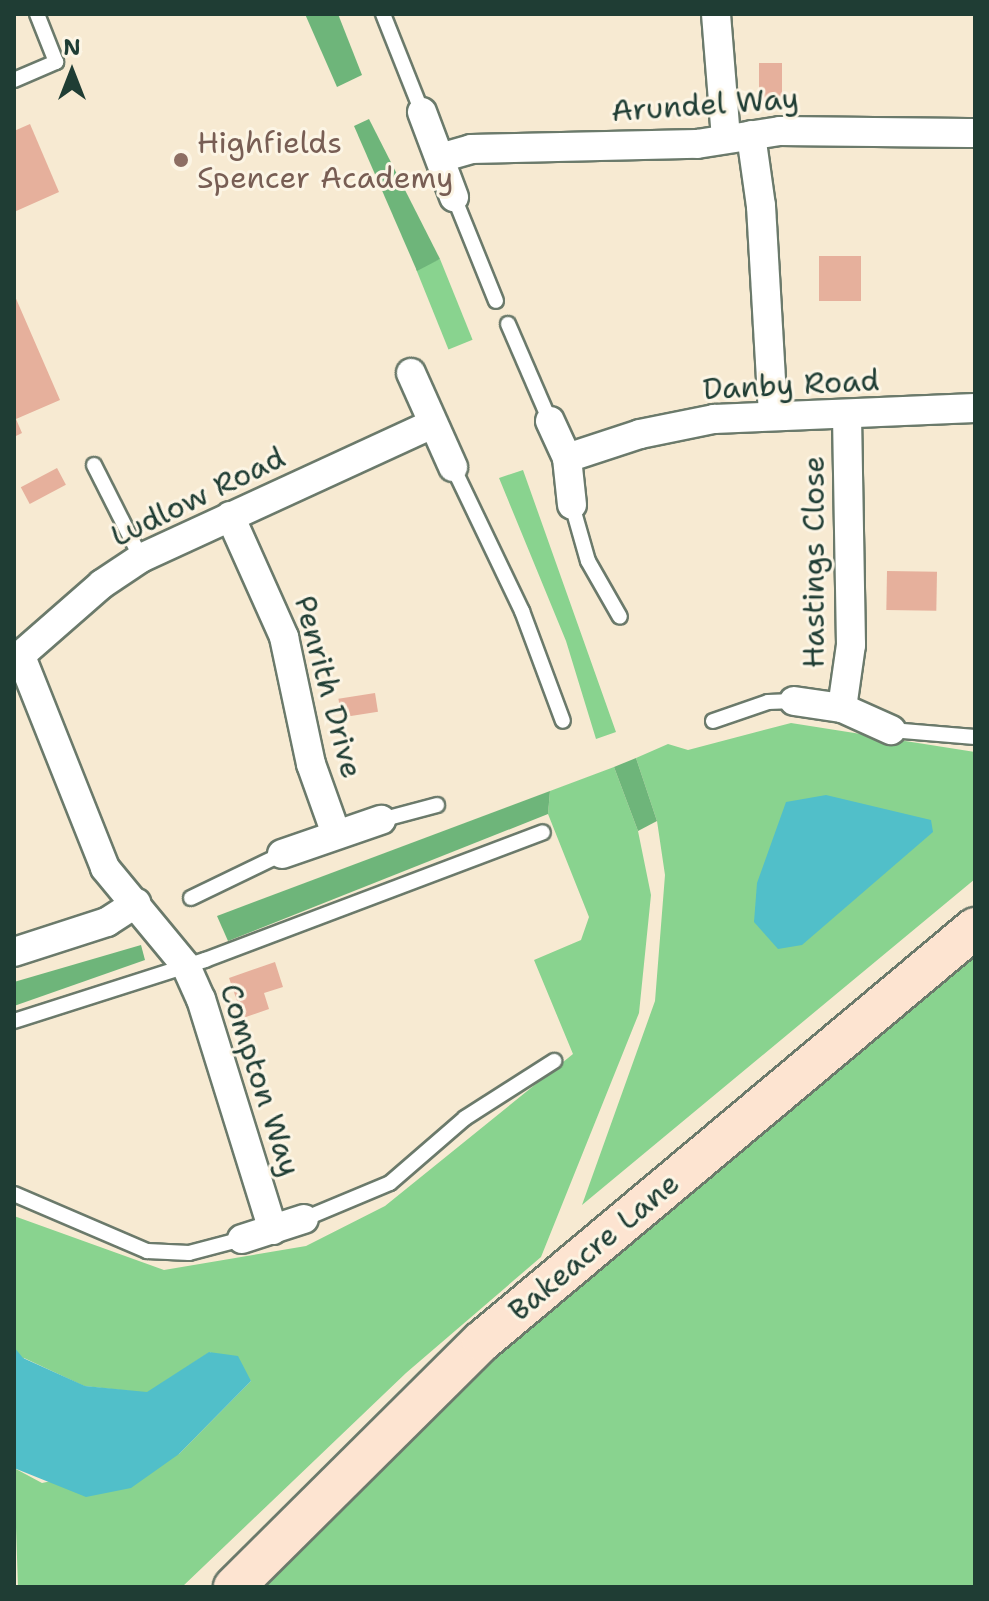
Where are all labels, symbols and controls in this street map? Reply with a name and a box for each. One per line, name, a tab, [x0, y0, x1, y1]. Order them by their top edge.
north arrow	[32, 32, 112, 112]
text: N	[63, 33, 81, 62]
street label: Arundel Way	[610, 80, 800, 130]
place label: Highfields Spencer Academy	[197, 125, 453, 196]
marker: Highfields Spencer Academy	[172, 151, 190, 169]
street label: Danby Road	[702, 362, 880, 408]
street label: Ludlow Road	[105, 439, 291, 555]
street label: Hastings Close	[796, 456, 832, 668]
street label: Penrith Drive	[286, 592, 370, 782]
street label: Compton Way	[212, 979, 308, 1181]
street label: Bakeacre Lane	[501, 1165, 687, 1329]

